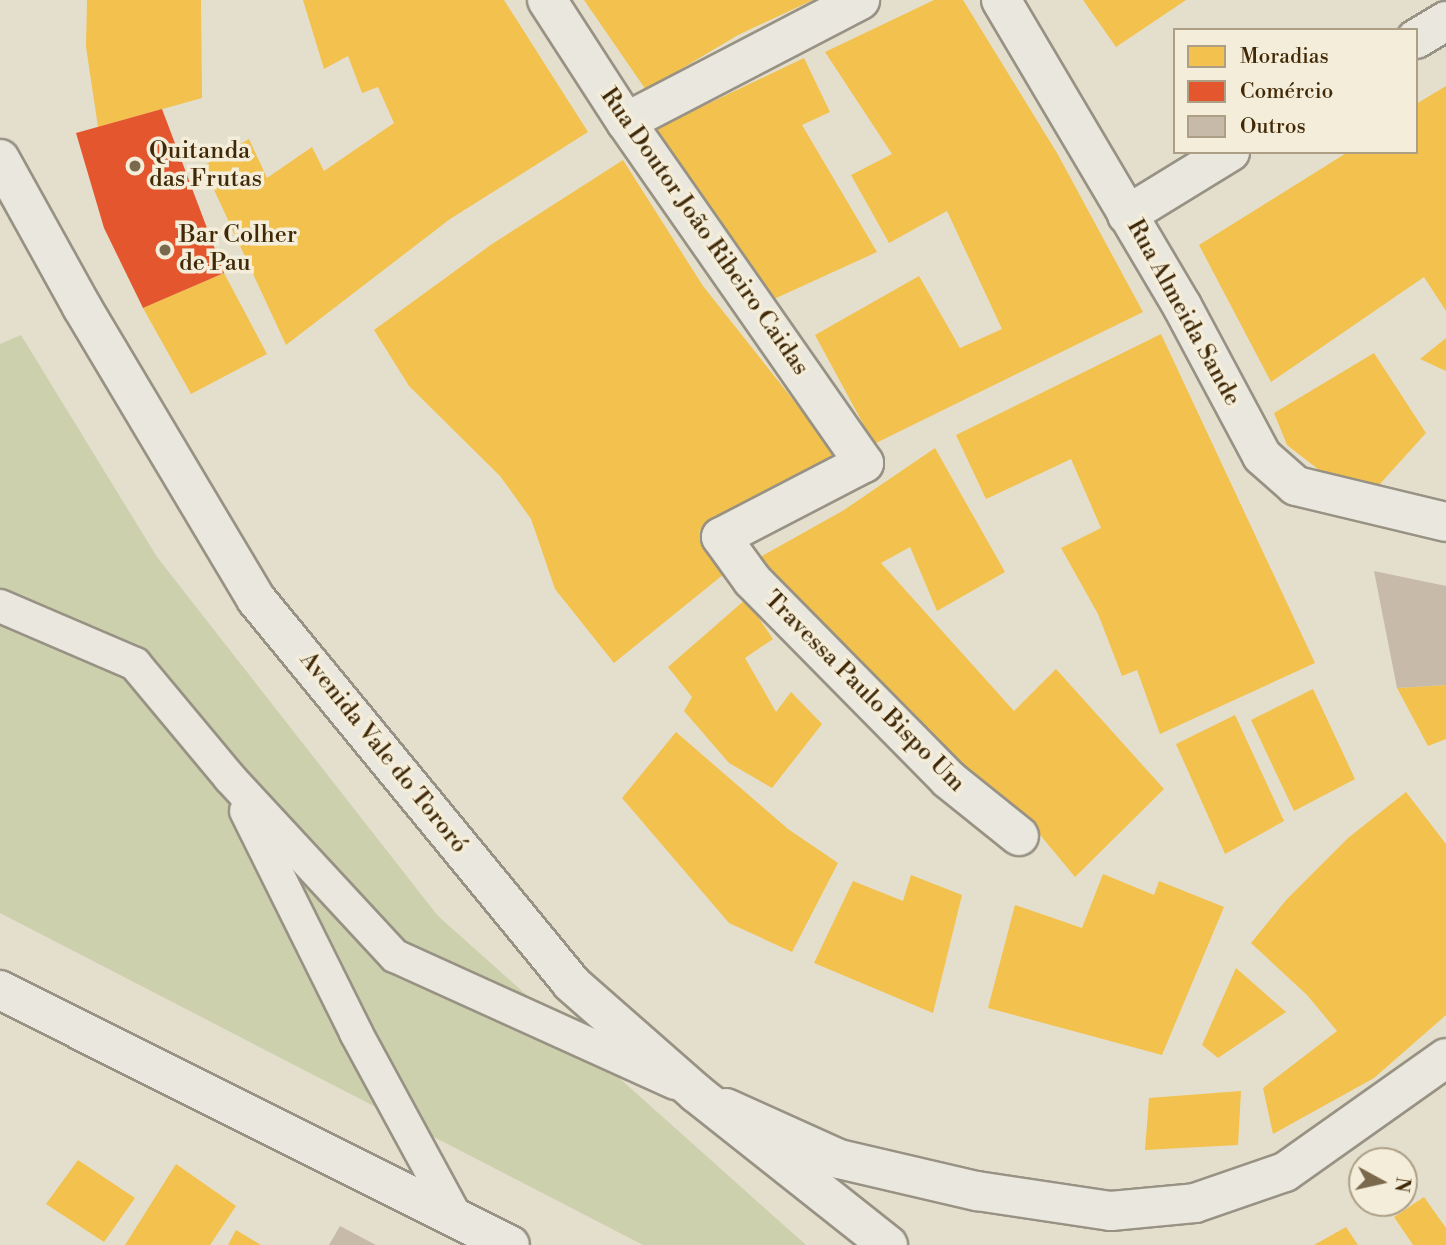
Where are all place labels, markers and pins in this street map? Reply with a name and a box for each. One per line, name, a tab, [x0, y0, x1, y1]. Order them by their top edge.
place label: Quitanda das Frutas	[149, 138, 262, 194]
marker: Quitanda das Frutas	[127, 158, 143, 174]
place label: Bar Colher de Pau	[179, 222, 297, 278]
marker: Bar Colher de Pau	[157, 242, 173, 258]

